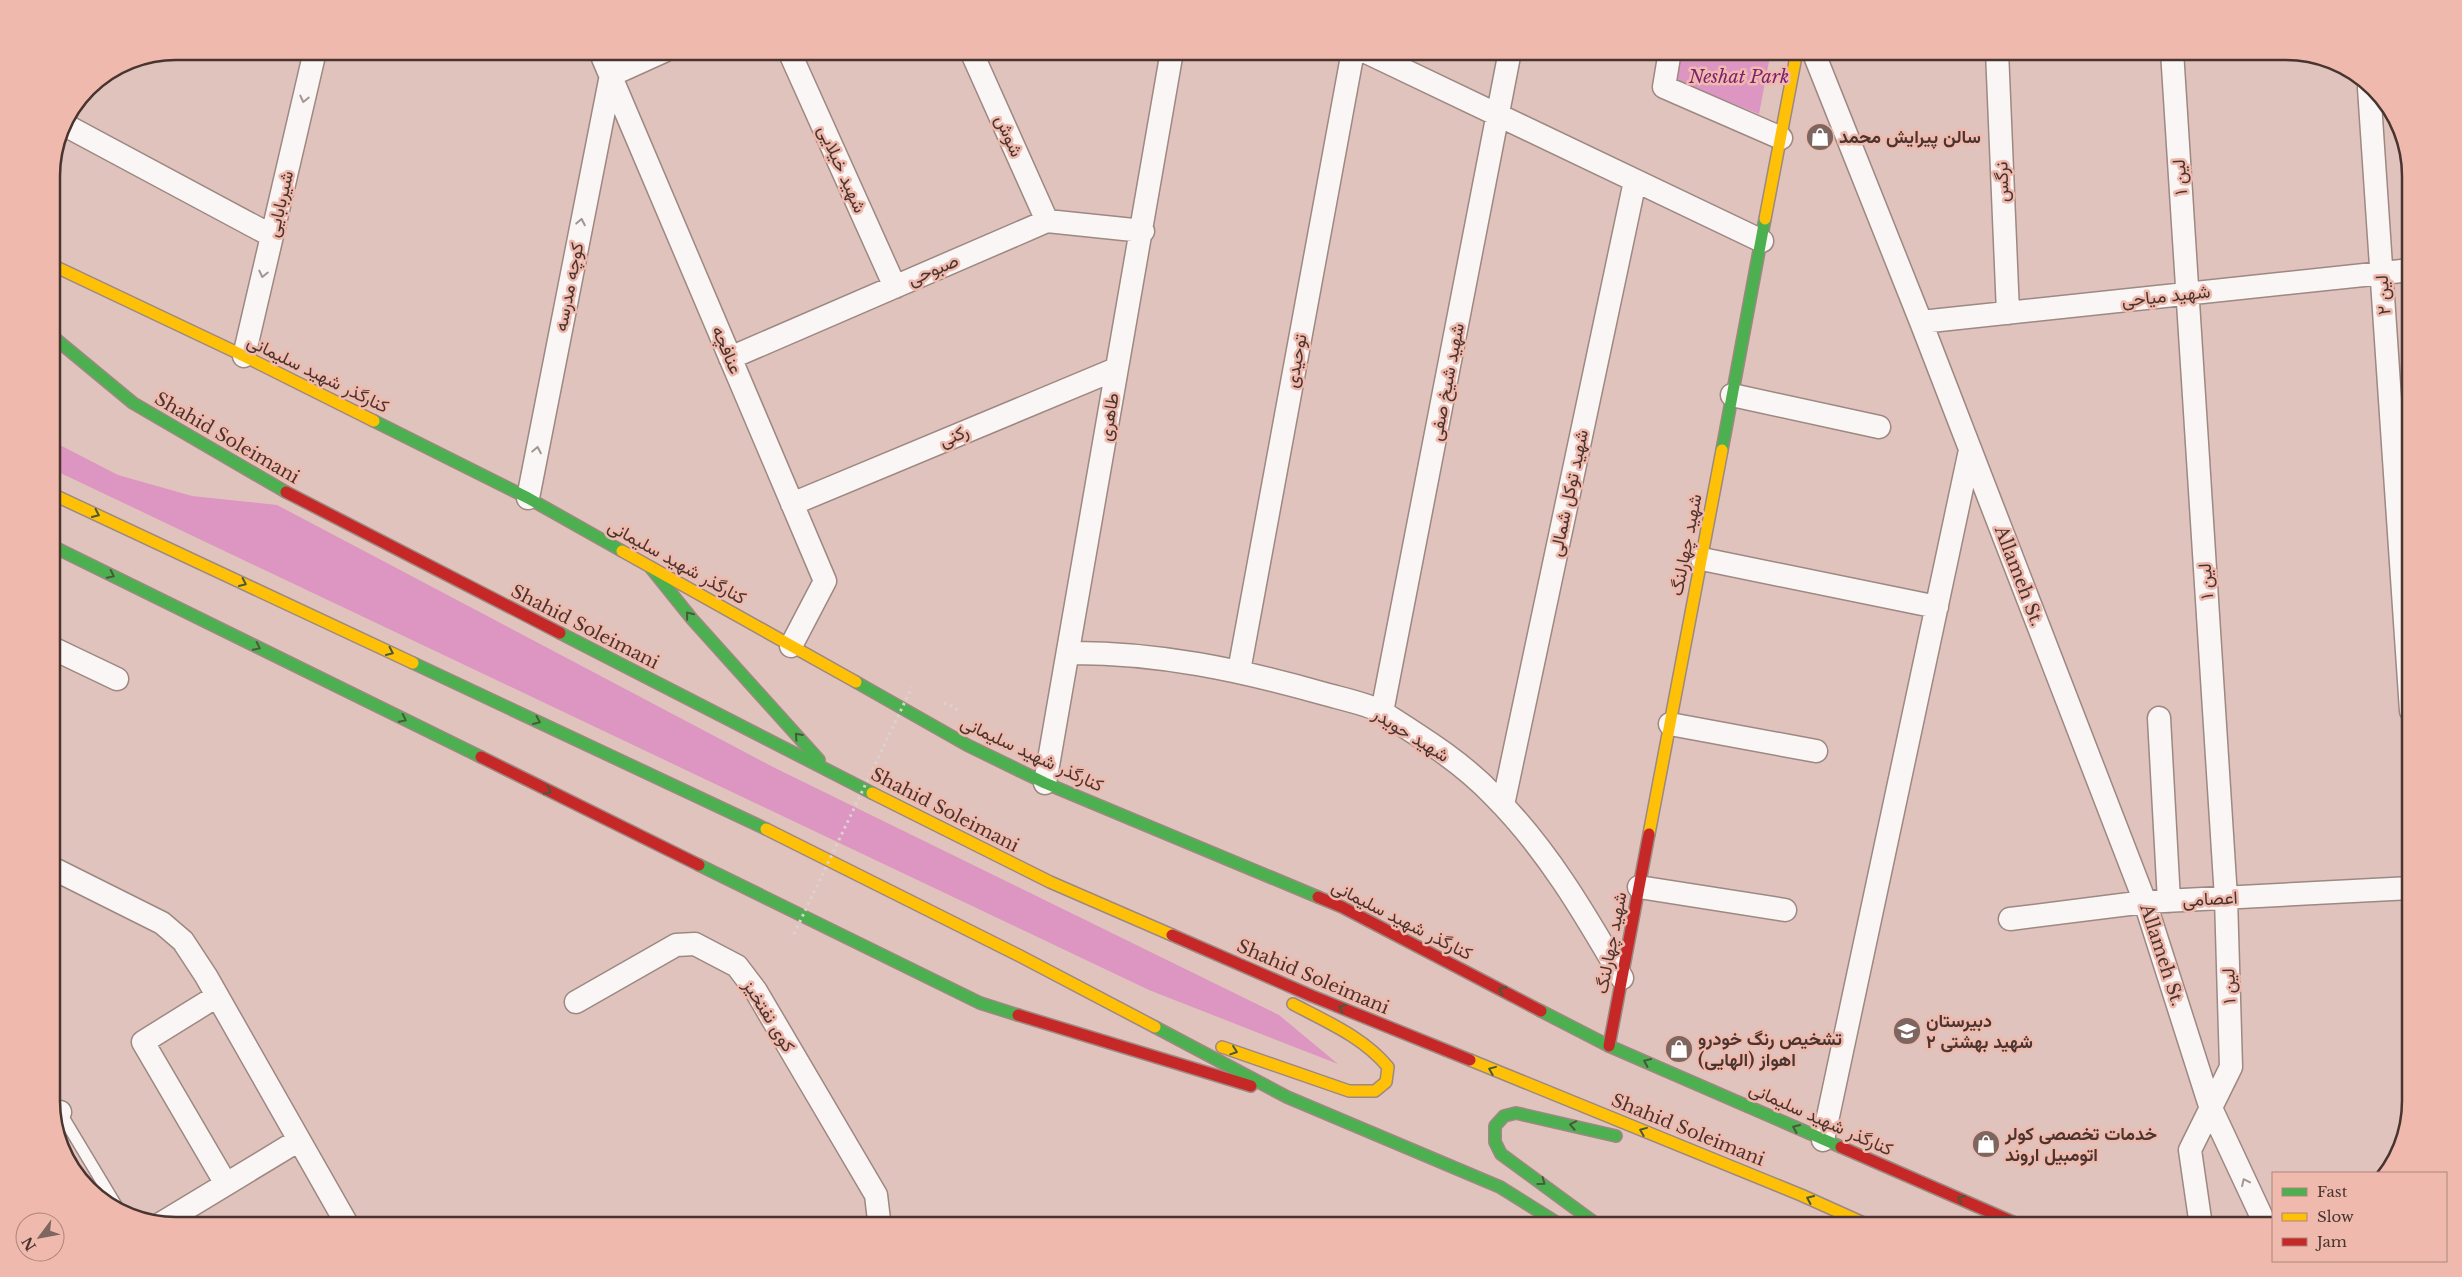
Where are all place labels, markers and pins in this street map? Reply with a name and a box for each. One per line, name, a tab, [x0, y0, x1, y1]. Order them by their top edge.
shop icon: سالن پیرایش محمد	[1805, 122, 1835, 152]
place label: سالن پیرایش محمد	[1839, 126, 1981, 149]
place label: دبیرستان شهید بهشتی ۲	[1926, 1010, 2033, 1053]
school or university icon: دبیرستان شهید بهشتی ۲	[1892, 1016, 1922, 1046]
place label: تشخیص رنگ خودرو اهواز (الهایی)	[1698, 1028, 1842, 1071]
shop icon: تشخیص رنگ خودرو اهواز (الهایی)	[1664, 1034, 1694, 1064]
place label: خدمات تخصصی کولر اتومبیل اروند	[2004, 1123, 2157, 1166]
shop icon: خدمات تخصصی کولر اتومبیل اروند	[1971, 1129, 2001, 1159]

